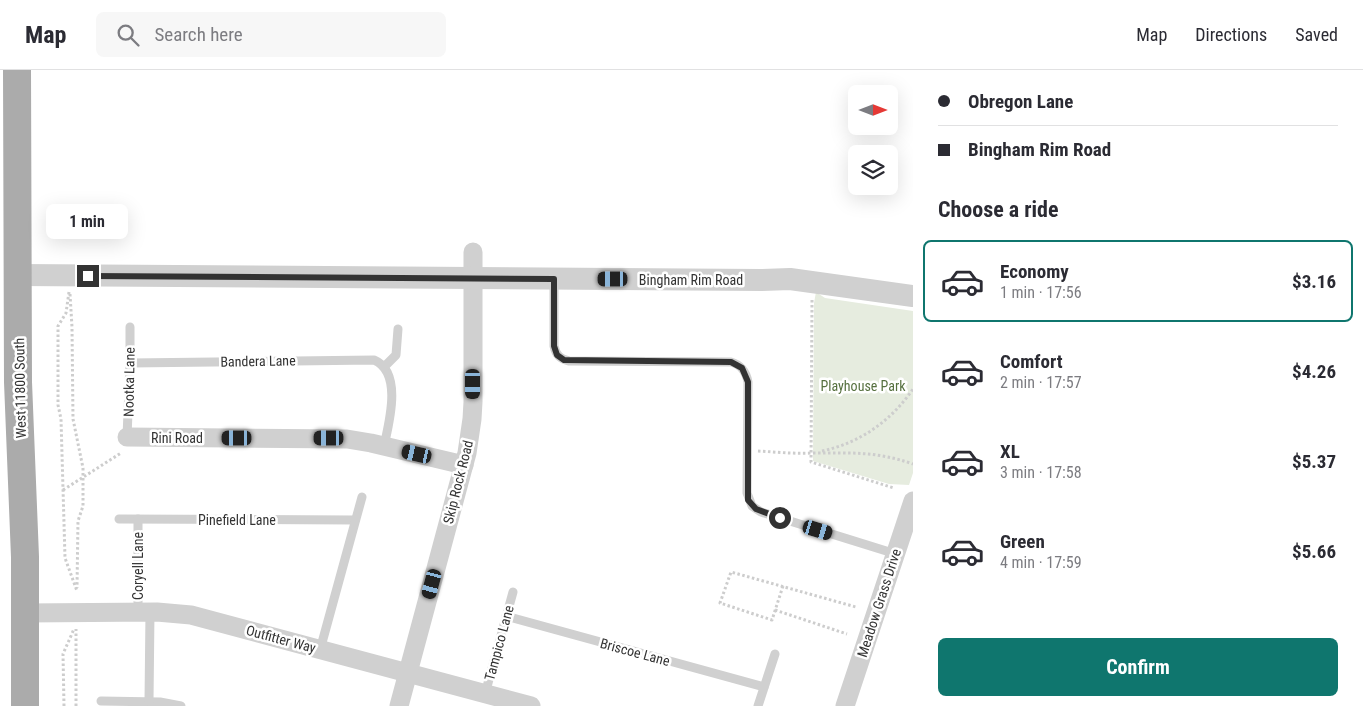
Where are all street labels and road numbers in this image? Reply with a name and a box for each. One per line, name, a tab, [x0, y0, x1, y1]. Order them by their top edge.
street label: Bingham Rim Road	[639, 272, 743, 288]
street label: West 11800 South	[11, 338, 29, 438]
street label: Nootka Lane	[120, 347, 138, 417]
street label: Bandera Lane	[220, 352, 296, 370]
street label: Rini Road	[151, 430, 203, 446]
street label: Skip Rock Road	[440, 439, 476, 525]
street label: Pinefield Lane	[198, 512, 276, 528]
street label: Coryell Lane	[130, 532, 146, 600]
street label: Meadow Grass Drive	[854, 546, 904, 659]
street label: Tampico Lane	[481, 603, 517, 682]
street label: Outfitter Way	[244, 622, 318, 656]
street label: Briscoe Lane	[598, 635, 672, 669]

